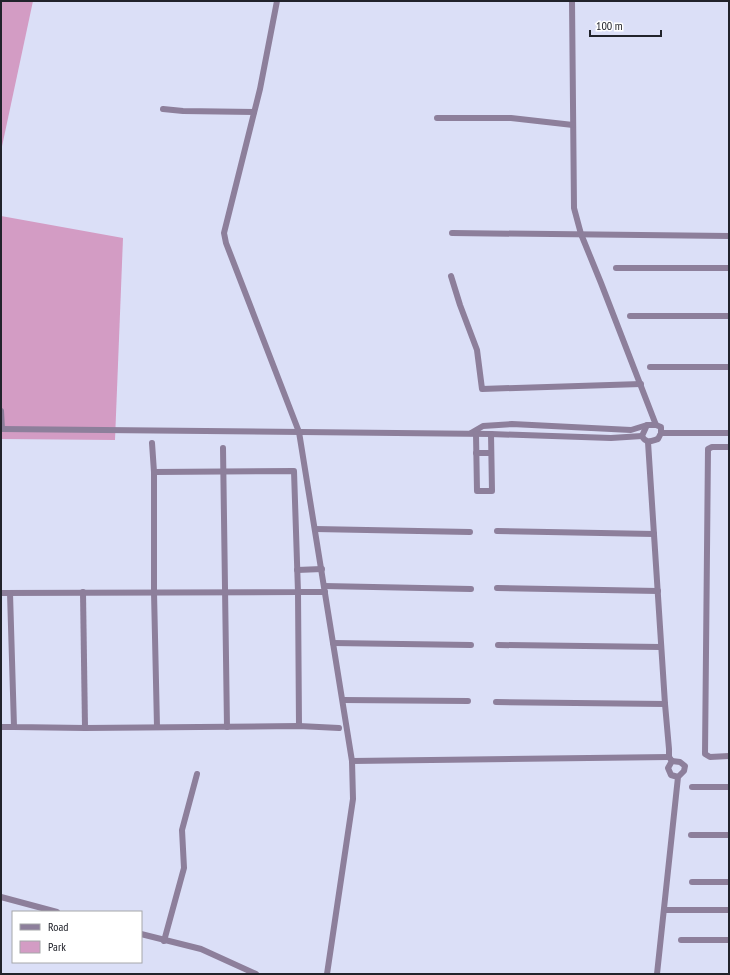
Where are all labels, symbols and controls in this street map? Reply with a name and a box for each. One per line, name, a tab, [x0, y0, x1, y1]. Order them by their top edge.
scale bar	[590, 12, 661, 38]
text: 100 m	[596, 18, 623, 33]
legend	[12, 911, 142, 963]
text: Road	[48, 919, 68, 934]
text: Park	[48, 939, 66, 954]

